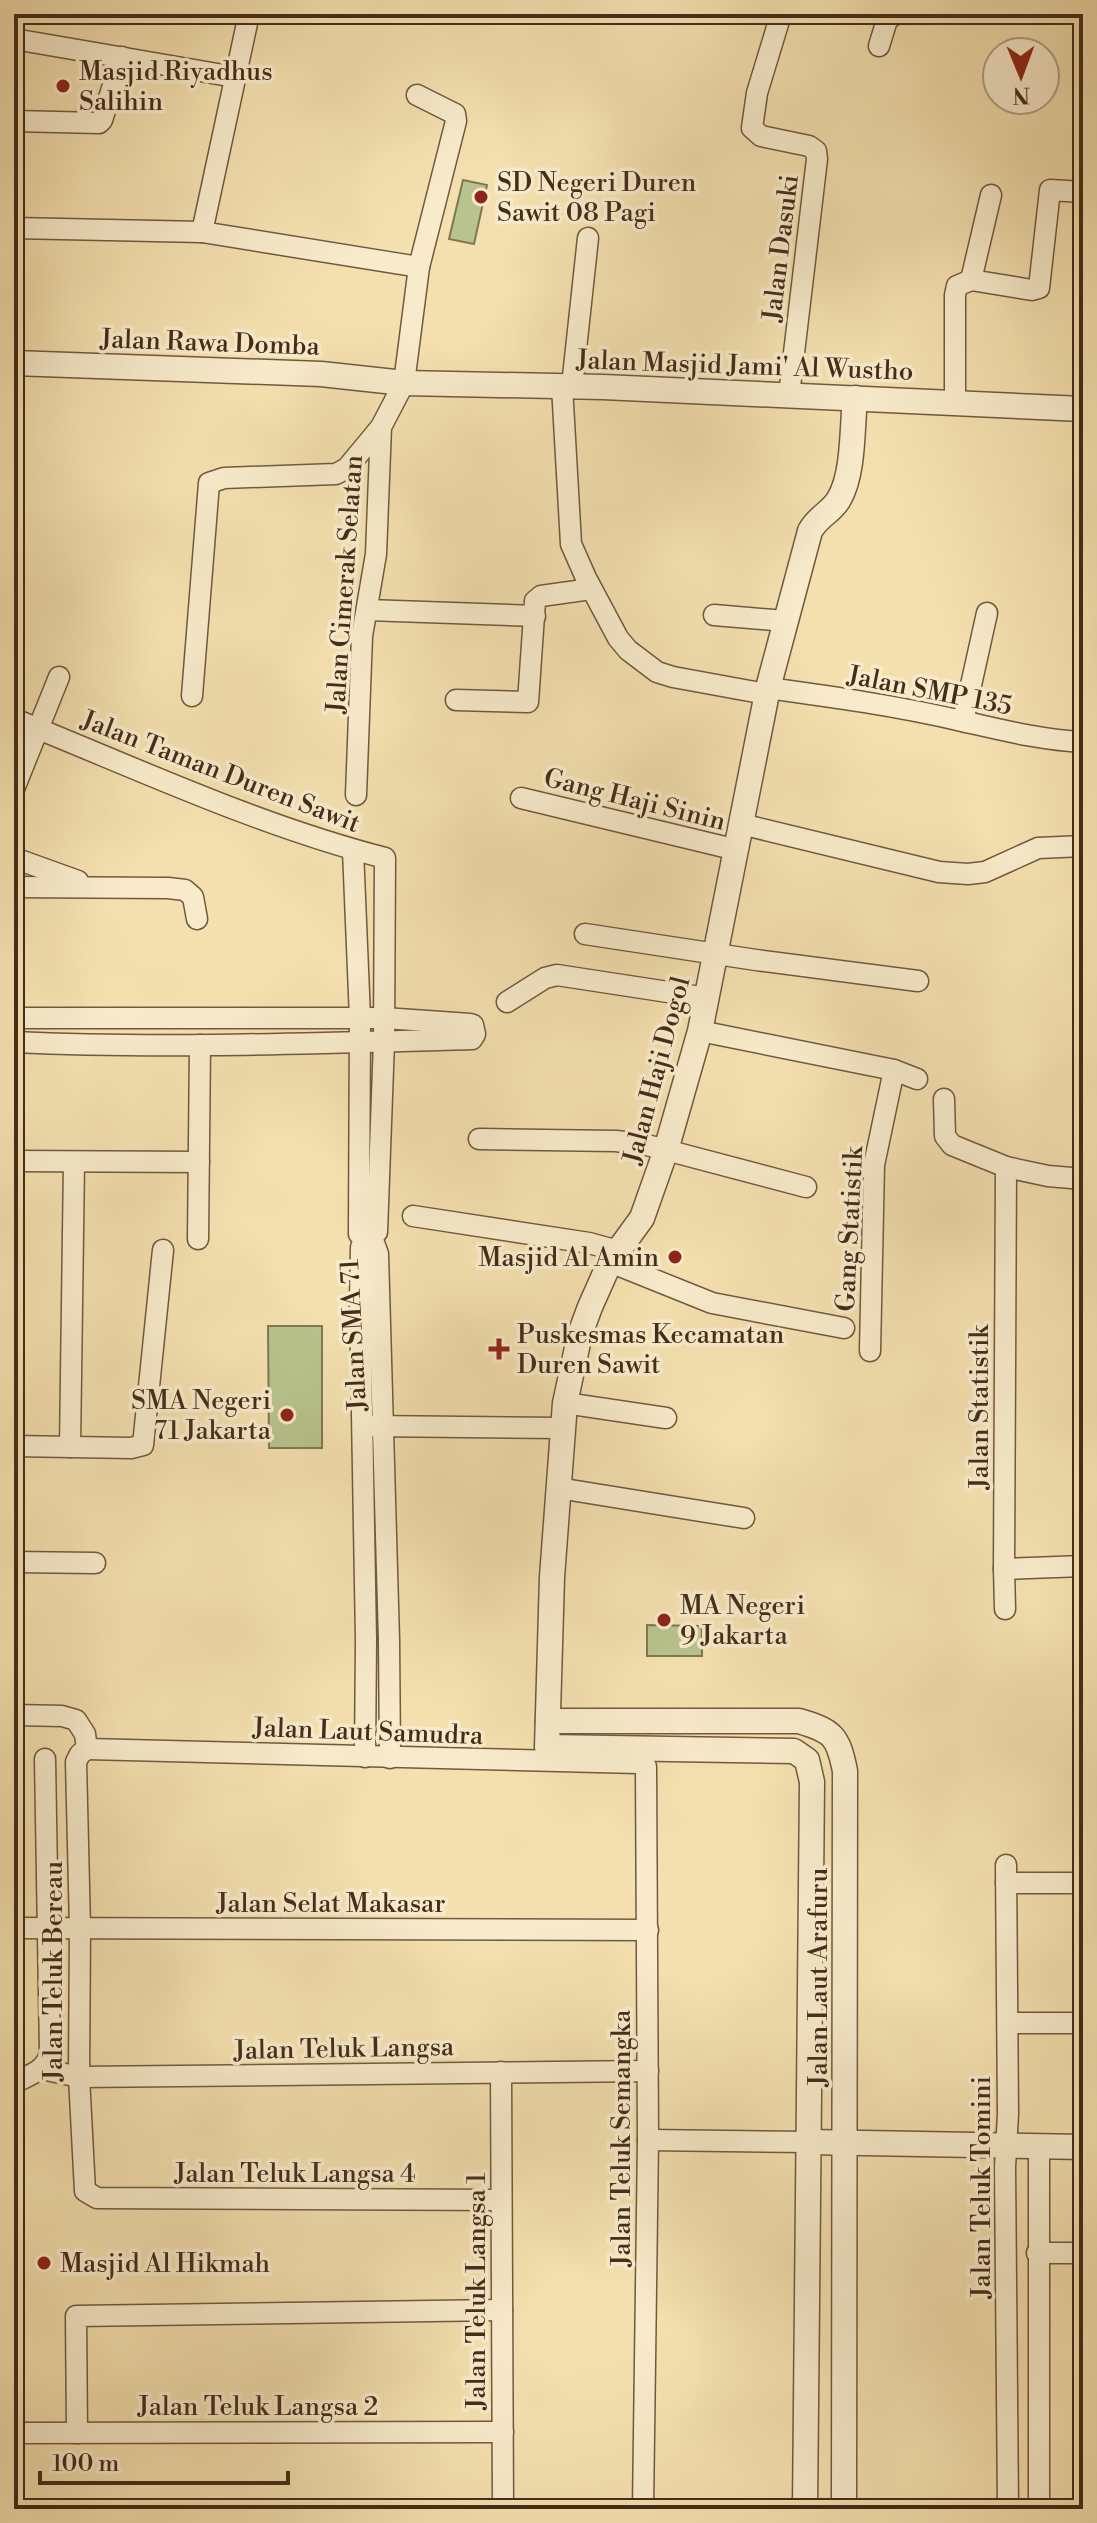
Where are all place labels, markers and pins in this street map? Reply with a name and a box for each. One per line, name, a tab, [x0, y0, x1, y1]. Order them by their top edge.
place label: Masjid Riyadhus Salihin	[79, 56, 273, 118]
marker: Masjid Riyadhus Salihin	[54, 77, 72, 95]
place label: SD Negeri Duren Sawit 08 Pagi	[497, 167, 696, 229]
marker: SD Negeri Duren Sawit 08 Pagi	[472, 188, 490, 206]
place label: Masjid Al Amin	[479, 1242, 659, 1274]
marker: Masjid Al Amin	[666, 1248, 684, 1266]
place label: Puskesmas Kecamatan Duren Sawit	[517, 1319, 784, 1381]
marker: Puskesmas Kecamatan Duren Sawit	[488, 1338, 510, 1360]
place label: SMA Negeri 71 Jakarta	[131, 1385, 272, 1447]
marker: SMA Negeri 71 Jakarta	[278, 1406, 296, 1424]
place label: MA Negeri 9 Jakarta	[680, 1590, 805, 1652]
marker: MA Negeri 9 Jakarta	[655, 1611, 673, 1629]
place label: Masjid Al Hikmah	[60, 2248, 270, 2280]
marker: Masjid Al Hikmah	[35, 2254, 53, 2272]

